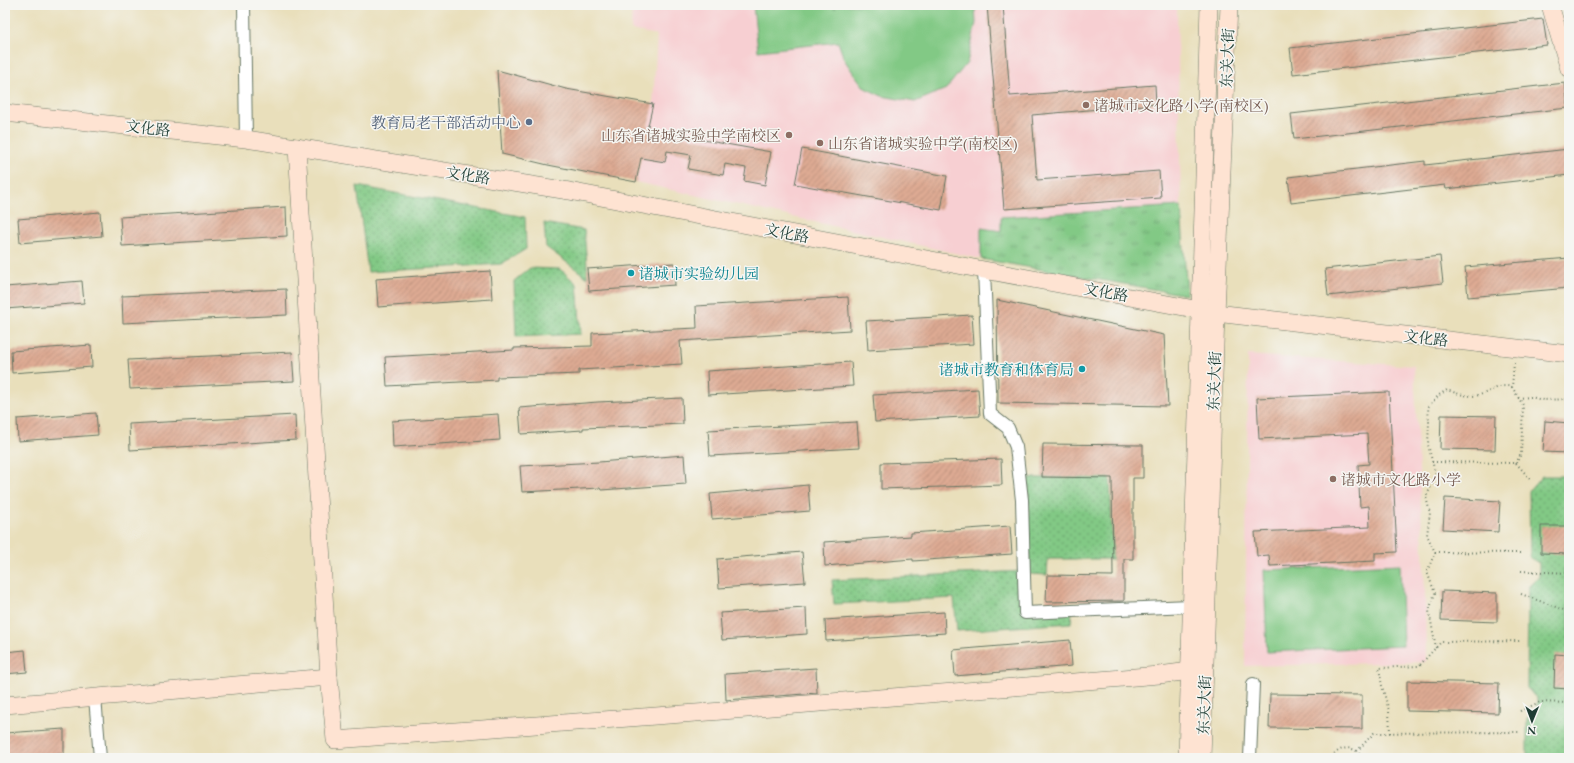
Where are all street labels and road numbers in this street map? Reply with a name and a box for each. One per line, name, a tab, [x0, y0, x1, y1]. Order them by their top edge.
street label: 东关大街	[1216, 28, 1238, 88]
street label: 文化路	[125, 116, 171, 140]
street label: 文化路	[444, 162, 492, 188]
street label: 文化路	[763, 219, 811, 247]
street label: 文化路	[1082, 279, 1130, 305]
street label: 文化路	[1403, 326, 1449, 350]
street label: 东关大街	[1203, 351, 1225, 411]
street label: 东关大街	[1193, 675, 1215, 735]

